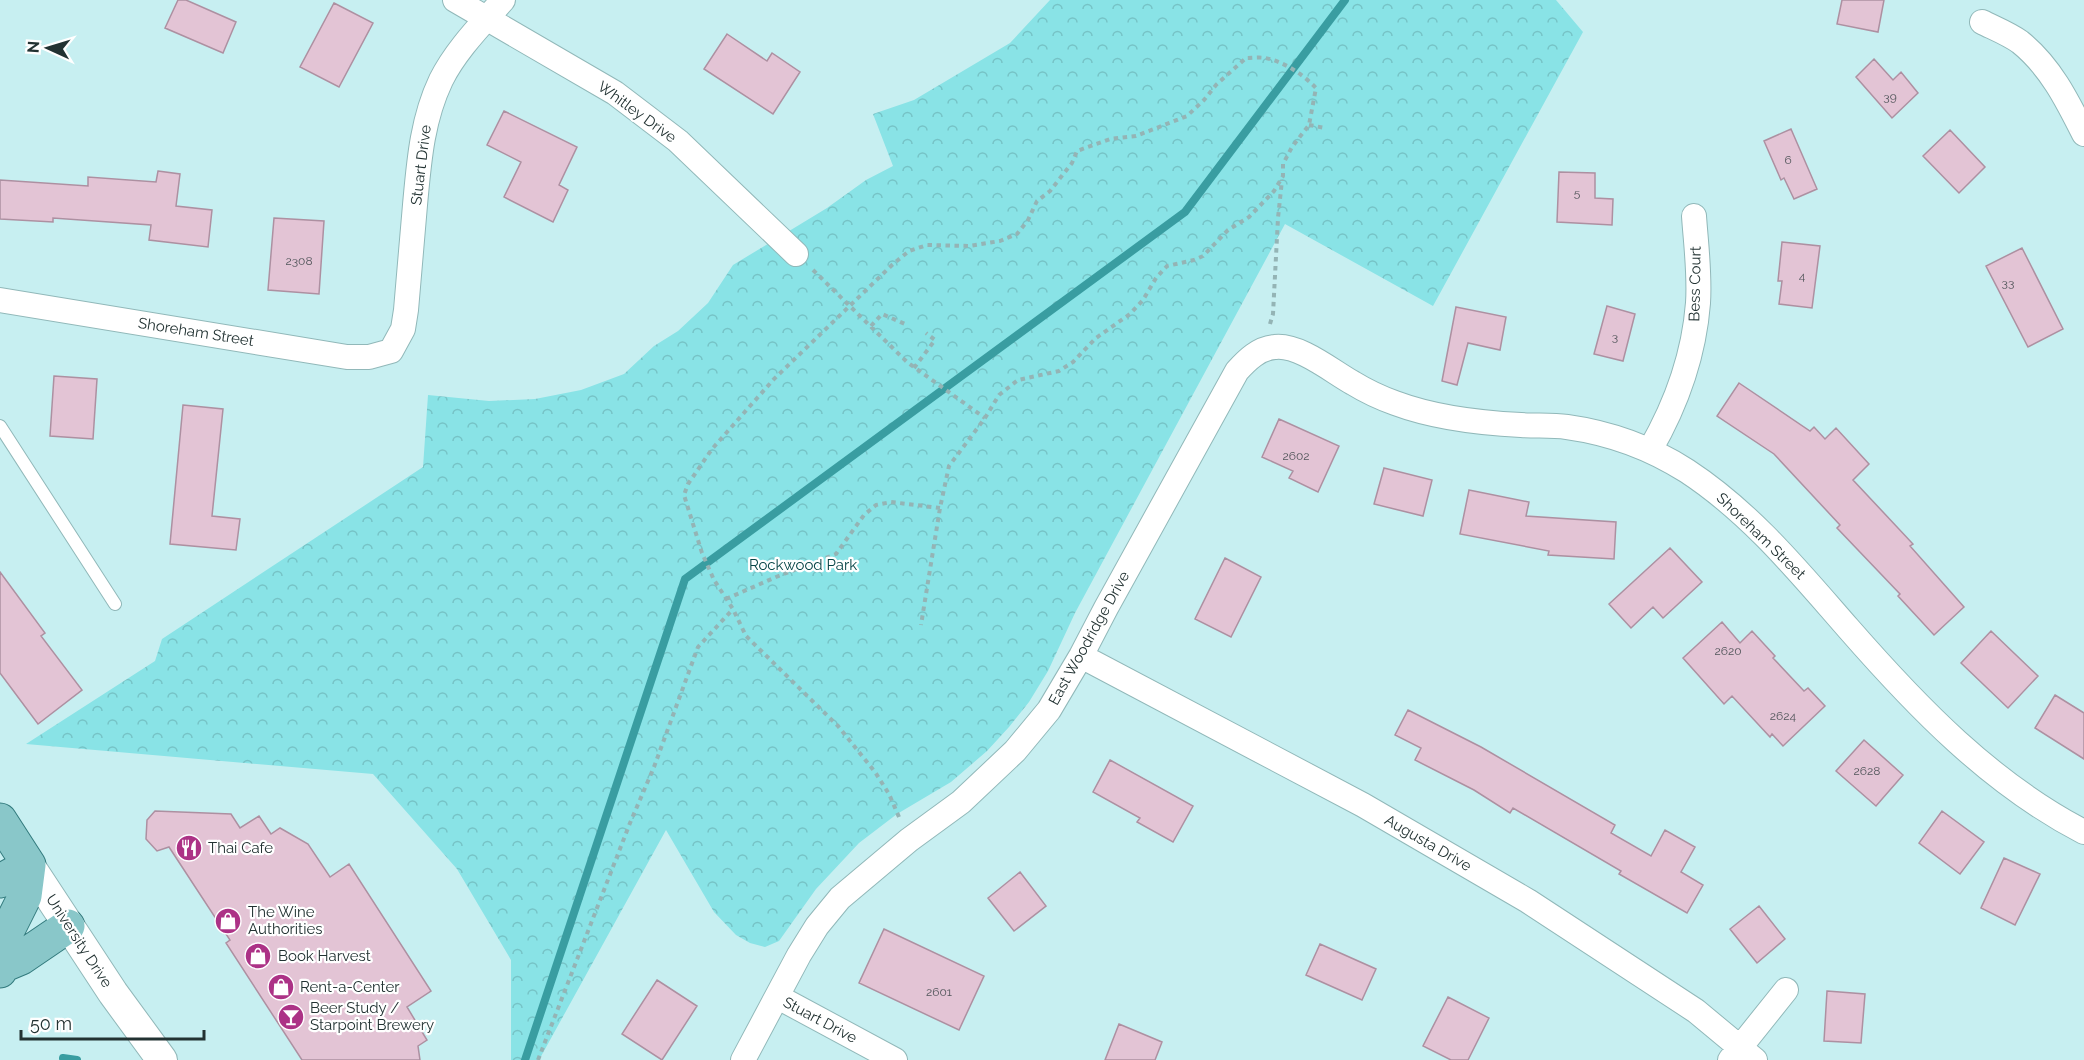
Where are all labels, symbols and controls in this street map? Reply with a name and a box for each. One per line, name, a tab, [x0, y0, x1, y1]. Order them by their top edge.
north arrow	[18, 18, 78, 78]
text: N	[24, 40, 43, 54]
street label: Whitley Drive	[594, 77, 680, 147]
house number: 39	[1883, 90, 1897, 104]
street label: Stuart Drive	[407, 124, 435, 206]
house number: 6	[1784, 153, 1792, 167]
house number: 5	[1574, 186, 1581, 200]
street label: Bess Court	[1685, 246, 1705, 322]
house number: 2308	[285, 254, 313, 268]
house number: 4	[1799, 269, 1806, 283]
house number: 33	[2002, 276, 2014, 290]
street label: Shoreham Street	[137, 314, 255, 350]
house number: 3	[1612, 330, 1618, 344]
house number: 2602	[1282, 449, 1310, 463]
street label: Shoreham Street	[1713, 489, 1809, 583]
park label: Rockwood Park	[749, 556, 857, 574]
street label: East Woodridge Drive	[1045, 568, 1133, 708]
house number: 2620	[1714, 644, 1742, 658]
house number: 2624	[1770, 709, 1797, 723]
house number: 2628	[1854, 764, 1880, 778]
street label: Augusta Drive	[1381, 811, 1475, 875]
restaurant icon: Thai Cafe	[174, 833, 204, 863]
place label: Thai Cafe	[208, 839, 273, 857]
street label: University Drive	[42, 891, 116, 991]
place label: The Wine Authorities	[248, 903, 322, 938]
shop icon: The Wine Authorities	[213, 906, 243, 936]
shop icon: Book Harvest	[243, 941, 273, 971]
place label: Book Harvest	[278, 947, 371, 965]
shop icon: Rent-a-Center	[266, 972, 296, 1002]
place label: Rent-a-Center	[300, 978, 400, 996]
house number: 2601	[926, 985, 952, 999]
street label: Stuart Drive	[780, 993, 860, 1047]
place label: Beer Study / Starpoint Brewery	[310, 999, 434, 1034]
bar icon: Beer Study / Starpoint Brewery	[276, 1002, 306, 1032]
scale bar	[21, 1003, 204, 1041]
text: 50 m	[30, 1013, 72, 1034]

